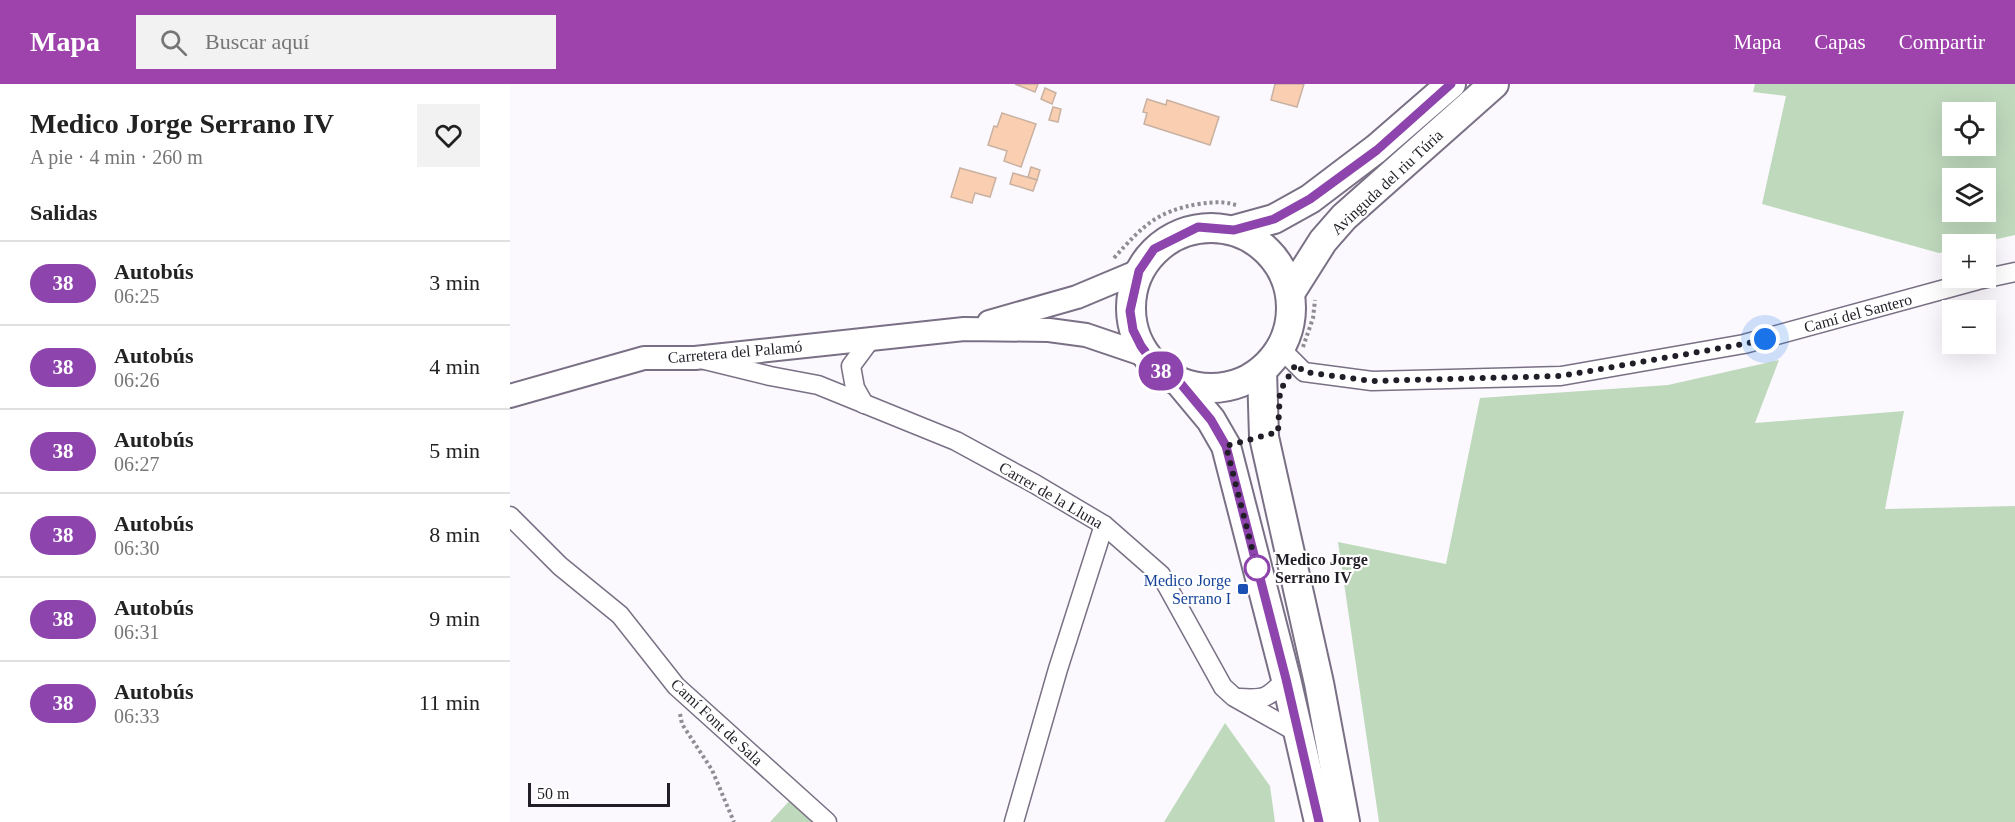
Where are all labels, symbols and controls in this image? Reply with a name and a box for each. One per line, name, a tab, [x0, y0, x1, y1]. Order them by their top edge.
search box	[136, 15, 556, 69]
text: Mapa	[30, 26, 100, 57]
icon: search	[157, 26, 190, 59]
text: Buscar aquí	[205, 29, 309, 54]
text: Mapa	[1734, 30, 1781, 54]
text: Capas	[1814, 30, 1866, 54]
text: Compartir	[1899, 30, 1985, 54]
map controls	[1942, 102, 1996, 354]
button: locate	[1942, 102, 1996, 156]
button: heart	[417, 104, 480, 167]
text: Medico Jorge Serrano IV	[30, 108, 334, 139]
street label: Avinguda del riu Túria	[1328, 126, 1447, 239]
text: A pie · 4 min · 260 m	[30, 146, 203, 168]
button: layers	[1942, 168, 1996, 222]
text: Salidas	[30, 200, 97, 225]
button: +	[1942, 234, 1996, 288]
text: Autobús	[114, 259, 193, 284]
text: 3 min	[429, 270, 480, 295]
text: 38	[53, 271, 74, 295]
text: 06:25	[114, 285, 160, 307]
street label: Camí del Santero	[1802, 290, 1914, 336]
button: −	[1942, 300, 1996, 354]
your location	[1750, 324, 1780, 354]
street label: Carretera del Palamó	[667, 338, 803, 366]
text: Autobús	[114, 343, 193, 368]
line badge: 38	[1134, 352, 1188, 390]
text: 4 min	[429, 354, 480, 379]
text: 38	[53, 355, 74, 379]
text: 38	[1151, 359, 1172, 383]
text: 06:26	[114, 369, 160, 391]
text: Autobús	[114, 427, 193, 452]
text: 5 min	[429, 438, 480, 463]
text: 38	[53, 439, 74, 463]
text: 06:27	[114, 453, 160, 475]
street label: Carrer de la Lluna	[996, 458, 1106, 532]
text: Autobús	[114, 511, 193, 536]
text: 8 min	[429, 522, 480, 547]
text: 38	[53, 523, 74, 547]
text: 06:30	[114, 537, 160, 559]
place label: Medico Jorge Serrano IV	[1275, 551, 1368, 586]
marker: Medico Jorge Serrano IV	[1244, 555, 1270, 581]
place label: Medico Jorge Serrano I	[1144, 572, 1231, 607]
marker: Medico Jorge Serrano I	[1236, 582, 1250, 596]
text: Autobús	[114, 595, 193, 620]
text: 9 min	[429, 606, 480, 631]
text: 38	[53, 607, 74, 631]
text: 06:31	[114, 621, 160, 643]
street label: Camí Font de Sala	[668, 675, 766, 769]
text: Autobús	[114, 679, 193, 704]
text: 11 min	[419, 690, 480, 715]
text: 38	[53, 691, 74, 715]
text: 06:33	[114, 705, 160, 727]
scale bar	[528, 780, 670, 808]
text: 50 m	[537, 785, 569, 802]

